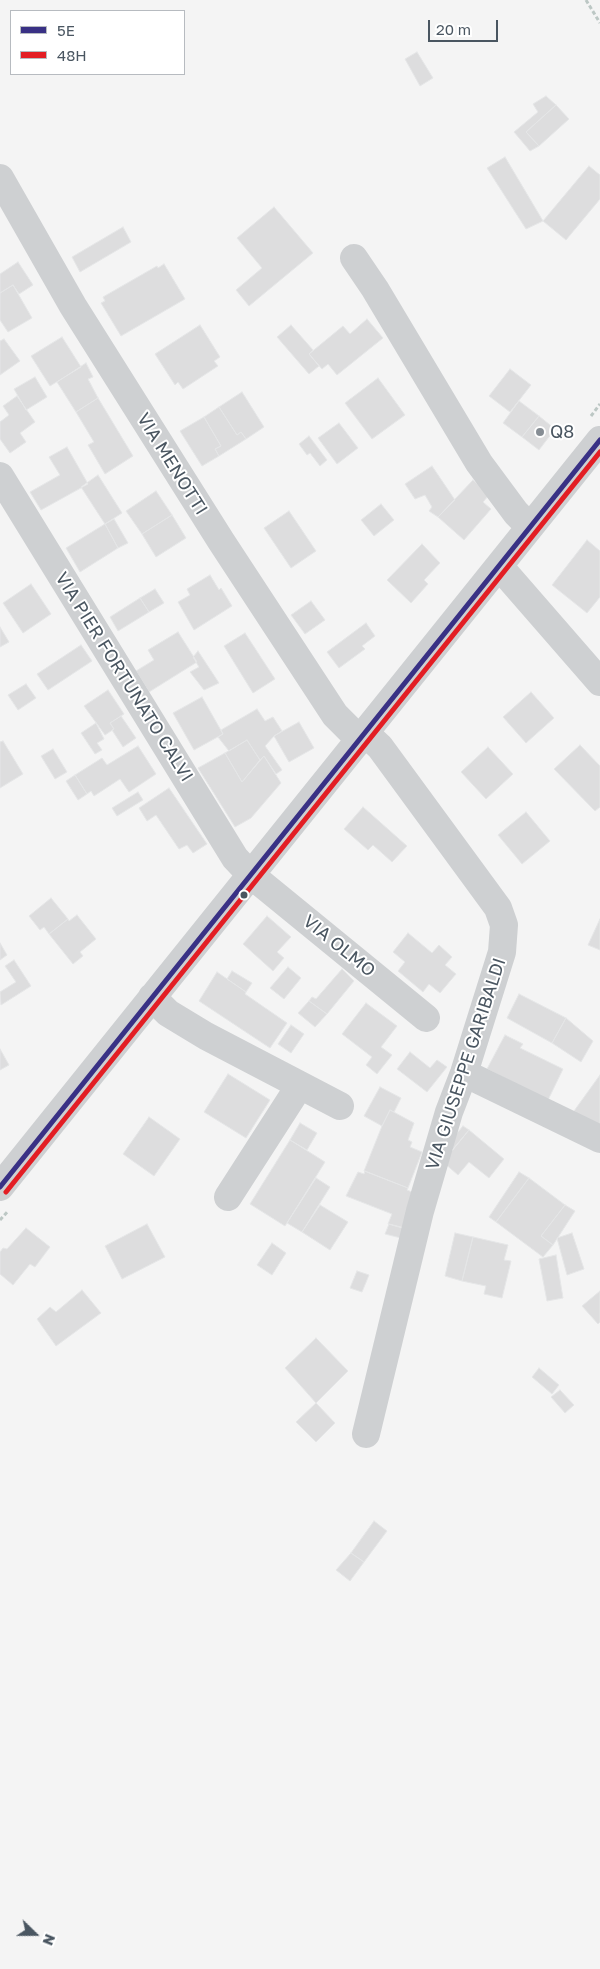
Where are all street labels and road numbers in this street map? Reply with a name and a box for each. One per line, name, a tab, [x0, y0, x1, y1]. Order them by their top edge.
street label: VIA MENOTTI	[132, 409, 212, 519]
street label: VIA PIER FORTUNATO CALVI	[51, 568, 197, 786]
street label: VIA OLMO	[299, 910, 379, 982]
street label: VIA GIUSEPPE GARIBALDI	[421, 955, 511, 1173]

